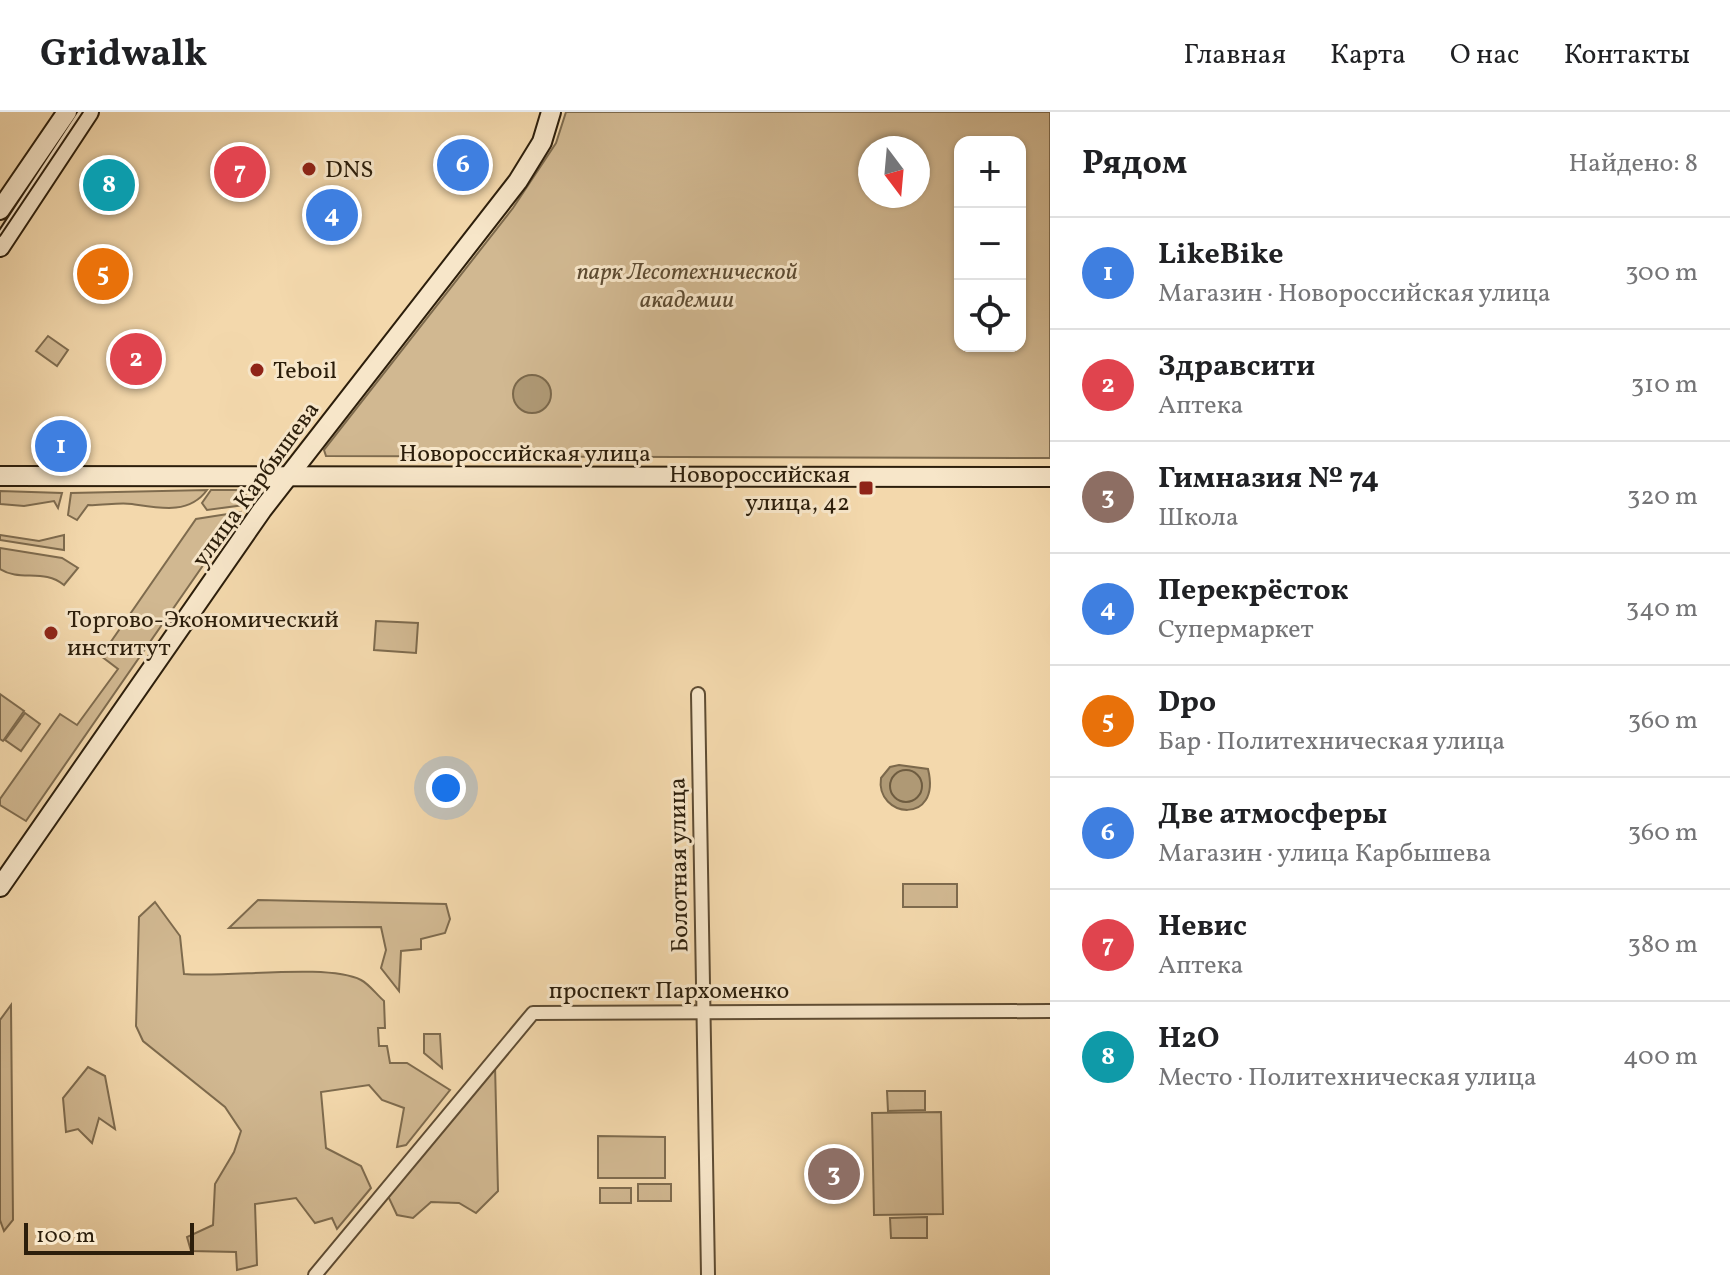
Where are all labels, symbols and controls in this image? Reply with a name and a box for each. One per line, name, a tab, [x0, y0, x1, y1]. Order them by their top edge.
text: Gridwalk	[40, 29, 207, 82]
text: Главная	[1184, 36, 1286, 75]
text: Карта	[1330, 36, 1406, 75]
text: О нас	[1450, 36, 1520, 75]
text: Контакты	[1564, 36, 1690, 75]
pin: 6	[437, 135, 489, 195]
north arrow	[858, 136, 930, 208]
map controls	[954, 136, 1026, 352]
button: +	[954, 136, 1026, 208]
text: Рядом	[1082, 141, 1187, 188]
pin: 7	[214, 142, 266, 202]
text: Найдено: 8	[1568, 146, 1698, 182]
place label: DNS	[325, 154, 374, 188]
pin: 8	[83, 155, 135, 215]
marker: DNS	[300, 160, 318, 178]
pin: 4	[306, 185, 358, 245]
button: −	[954, 208, 1026, 280]
text: LikeBike	[1158, 234, 1283, 276]
pin: 5	[77, 244, 129, 304]
text: 1	[1103, 255, 1113, 291]
text: 300 m	[1625, 255, 1698, 291]
park label: парк Лесотехнической академии	[576, 256, 798, 318]
text: Магазин · Новороссийская улица	[1158, 276, 1551, 312]
button: locate	[954, 280, 1026, 352]
pin: 2	[110, 329, 162, 389]
text: Здравсити	[1158, 346, 1315, 388]
place label: Teboil	[273, 355, 337, 389]
marker: Teboil	[248, 361, 266, 379]
text: 2	[1101, 367, 1115, 403]
text: 310 m	[1631, 367, 1698, 403]
text: Аптека	[1158, 388, 1243, 424]
street label: улица Карбышева	[185, 395, 329, 575]
pin: 1	[35, 416, 87, 476]
street label: Новороссийская улица	[399, 438, 651, 472]
text: Гимназия № 74	[1158, 458, 1379, 500]
place label: Новороссийская улица, 42	[669, 459, 850, 521]
marker: Новороссийская улица, 42	[857, 479, 875, 497]
text: 3	[1101, 479, 1115, 515]
text: 320 m	[1627, 479, 1698, 515]
text: Школа	[1158, 500, 1239, 536]
text: Перекрёсток	[1158, 570, 1348, 612]
text: 4	[1100, 591, 1116, 627]
text: 340 m	[1626, 591, 1698, 627]
place label: Торгово-Экономический институт	[67, 604, 339, 666]
text: Супермаркет	[1158, 612, 1314, 648]
marker: Торгово-Экономический институт	[42, 624, 60, 642]
text: Dpo	[1158, 682, 1216, 724]
text: 5	[1102, 703, 1114, 739]
text: 360 m	[1628, 703, 1698, 739]
text: Бар · Политехническая улица	[1158, 724, 1505, 760]
your location	[426, 768, 466, 808]
street label: Болотная улица	[661, 777, 699, 953]
text: Две атмосферы	[1158, 794, 1387, 836]
text: 6	[1101, 815, 1115, 851]
text: 360 m	[1628, 815, 1698, 851]
text: Магазин · улица Карбышева	[1158, 836, 1492, 872]
text: Невис	[1158, 906, 1247, 948]
text: 7	[1102, 927, 1114, 963]
text: 380 m	[1628, 927, 1698, 963]
text: Аптека	[1158, 948, 1243, 984]
street label: проспект Пархоменко	[549, 975, 789, 1009]
text: H2O	[1158, 1018, 1219, 1060]
text: 8	[1101, 1039, 1115, 1075]
text: 400 m	[1623, 1039, 1698, 1075]
text: Место · Политехническая улица	[1158, 1060, 1537, 1096]
pin: 3	[808, 1144, 860, 1204]
scale bar	[24, 1219, 194, 1255]
text: 100 m	[36, 1221, 95, 1252]

